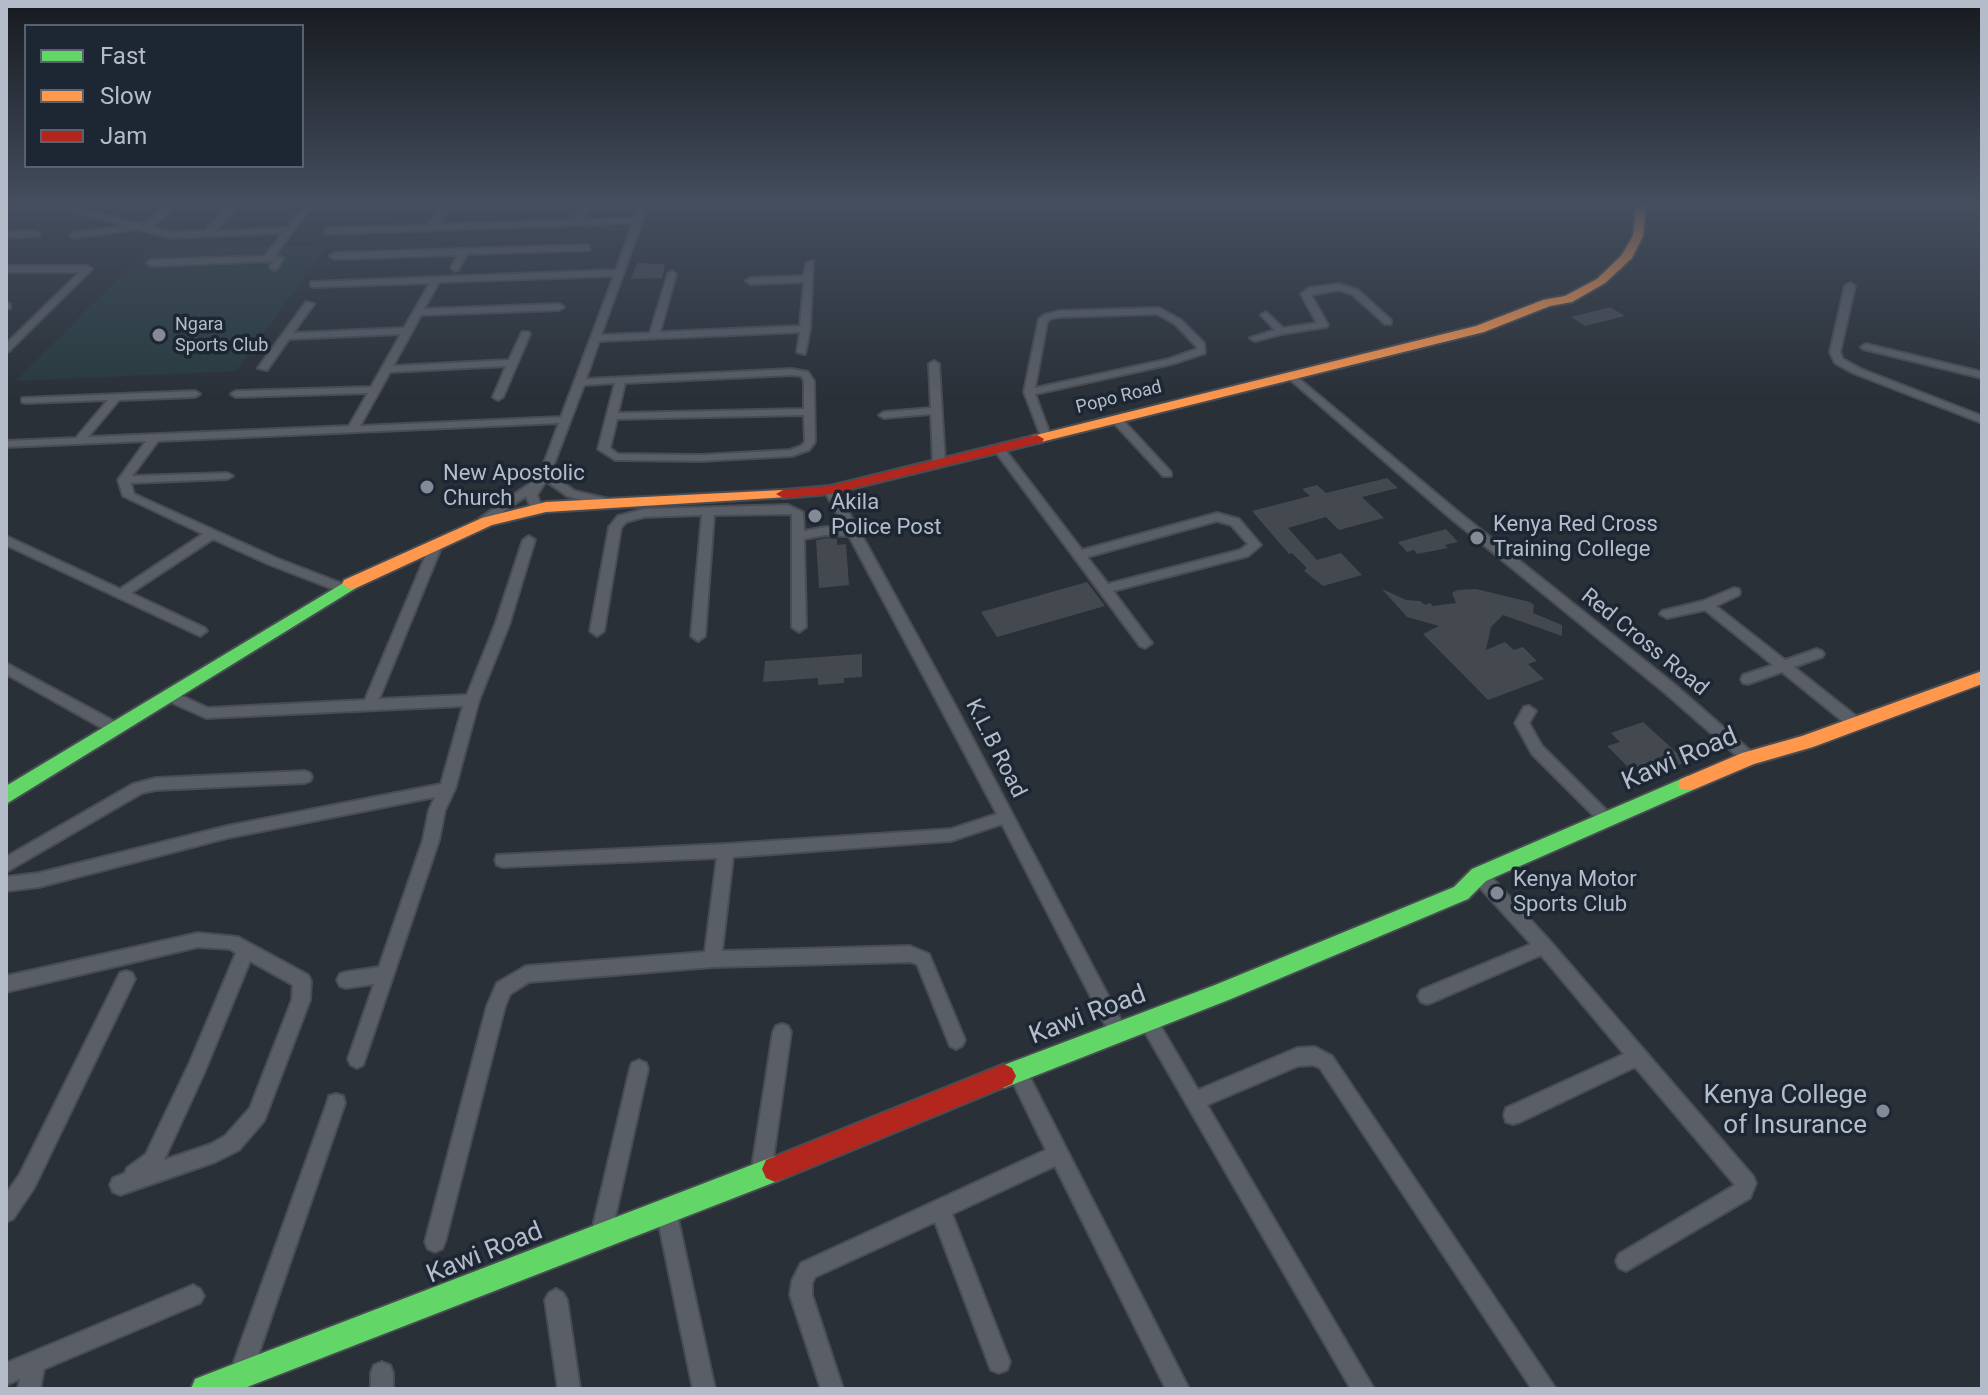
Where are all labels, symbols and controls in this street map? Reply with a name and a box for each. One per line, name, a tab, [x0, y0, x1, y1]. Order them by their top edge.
legend	[24, 24, 304, 168]
text: Fast	[100, 42, 146, 70]
text: Slow	[100, 82, 152, 110]
text: Jam	[100, 122, 147, 150]
place label: Ngara Sports Club	[175, 314, 268, 356]
marker: Ngara Sports Club	[150, 326, 168, 344]
street label: Popo Road	[1074, 377, 1164, 419]
place label: New Apostolic Church	[443, 461, 585, 512]
marker: New Apostolic Church	[418, 478, 436, 496]
place label: Akila Police Post	[831, 490, 941, 542]
marker: Akila Police Post	[806, 507, 824, 525]
place label: Kenya Red Cross Training College	[1493, 512, 1658, 564]
marker: Kenya Red Cross Training College	[1468, 529, 1486, 547]
street label: Red Cross Road	[1575, 584, 1713, 702]
street label: K.L.B Road	[959, 695, 1031, 803]
street label: Kawi Road	[1618, 722, 1742, 798]
place label: Kenya Motor Sports Club	[1513, 867, 1637, 918]
marker: Kenya Motor Sports Club	[1488, 884, 1506, 902]
street label: Kawi Road	[1025, 980, 1151, 1052]
place label: Kenya College of Insurance	[1704, 1080, 1867, 1142]
marker: Kenya College of Insurance	[1874, 1102, 1892, 1120]
street label: Kawi Road	[422, 1217, 548, 1291]

